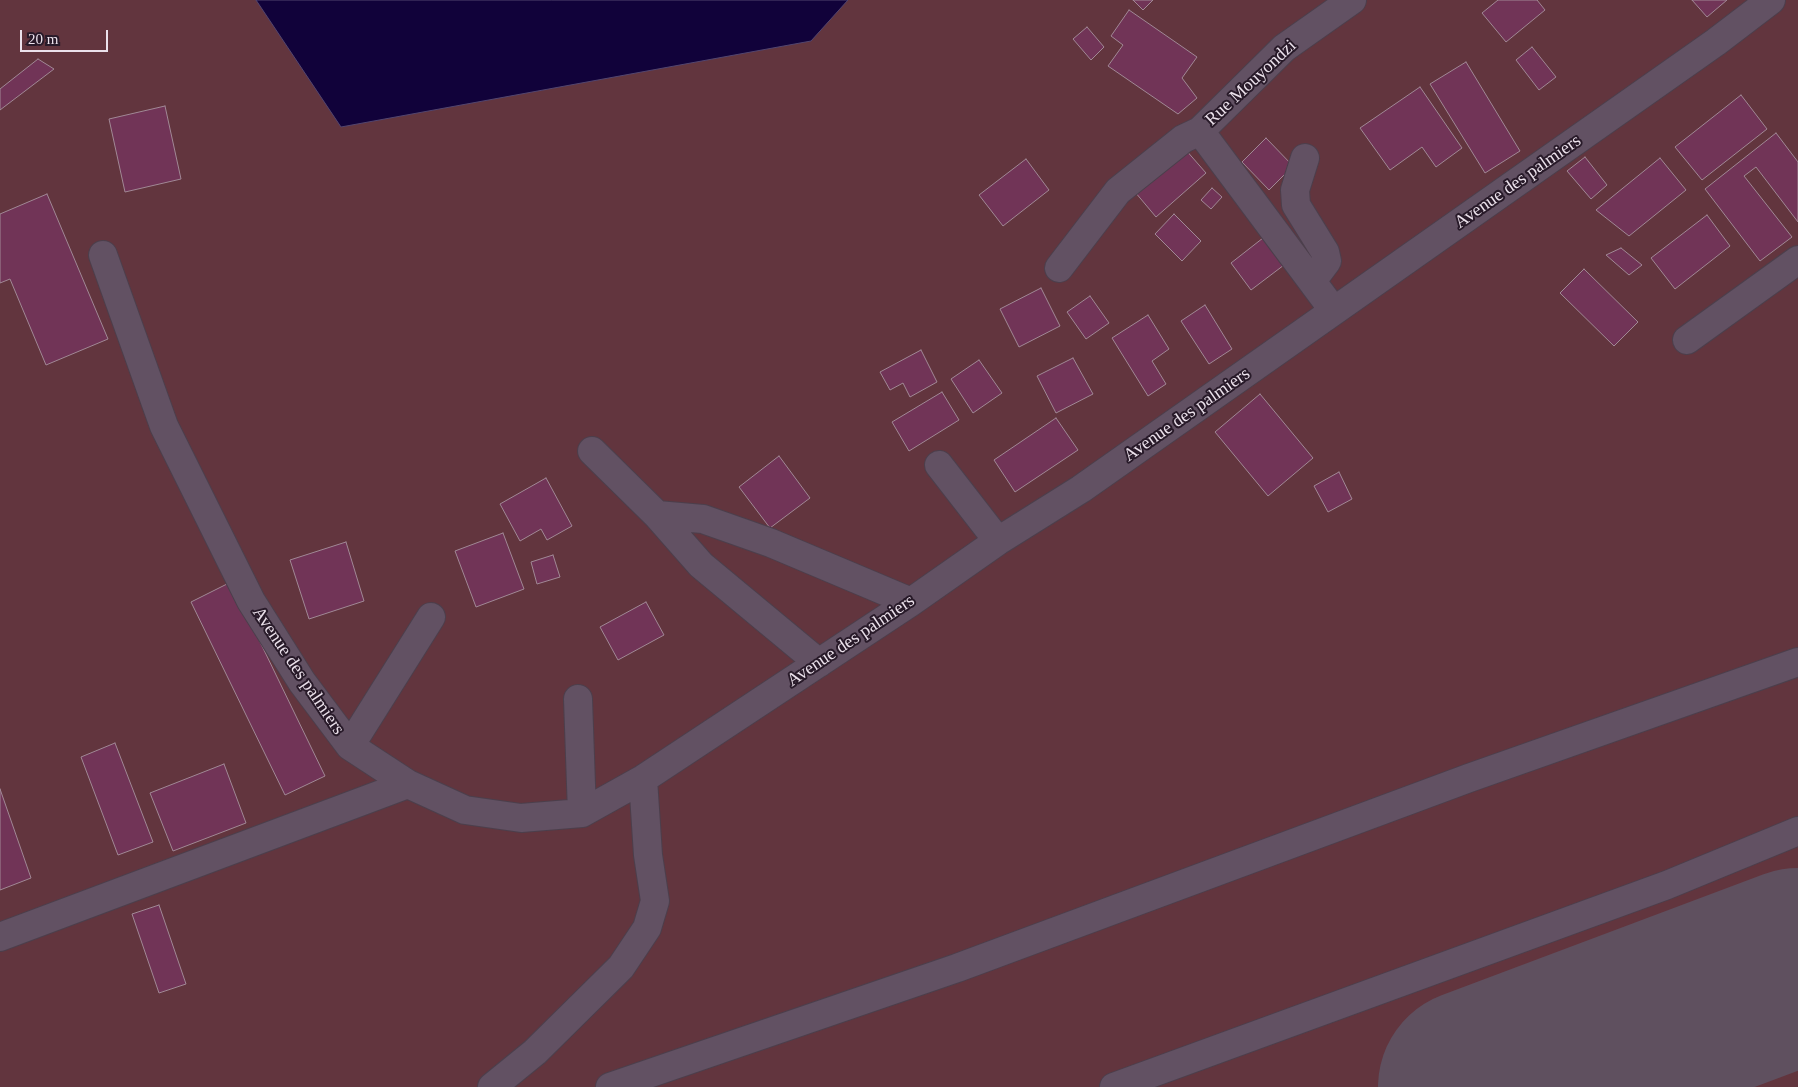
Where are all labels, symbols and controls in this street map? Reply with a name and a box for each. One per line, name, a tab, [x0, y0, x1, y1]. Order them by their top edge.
scale bar	[22, 20, 110, 52]
text: 20 m	[28, 31, 58, 47]
street label: Rue Mouyondzi	[1201, 35, 1301, 131]
street label: Avenue des palmiers	[1451, 130, 1585, 234]
street label: Avenue des palmiers	[1120, 363, 1254, 467]
street label: Avenue des palmiers	[783, 590, 919, 692]
street label: Avenue des palmiers	[247, 603, 349, 739]

